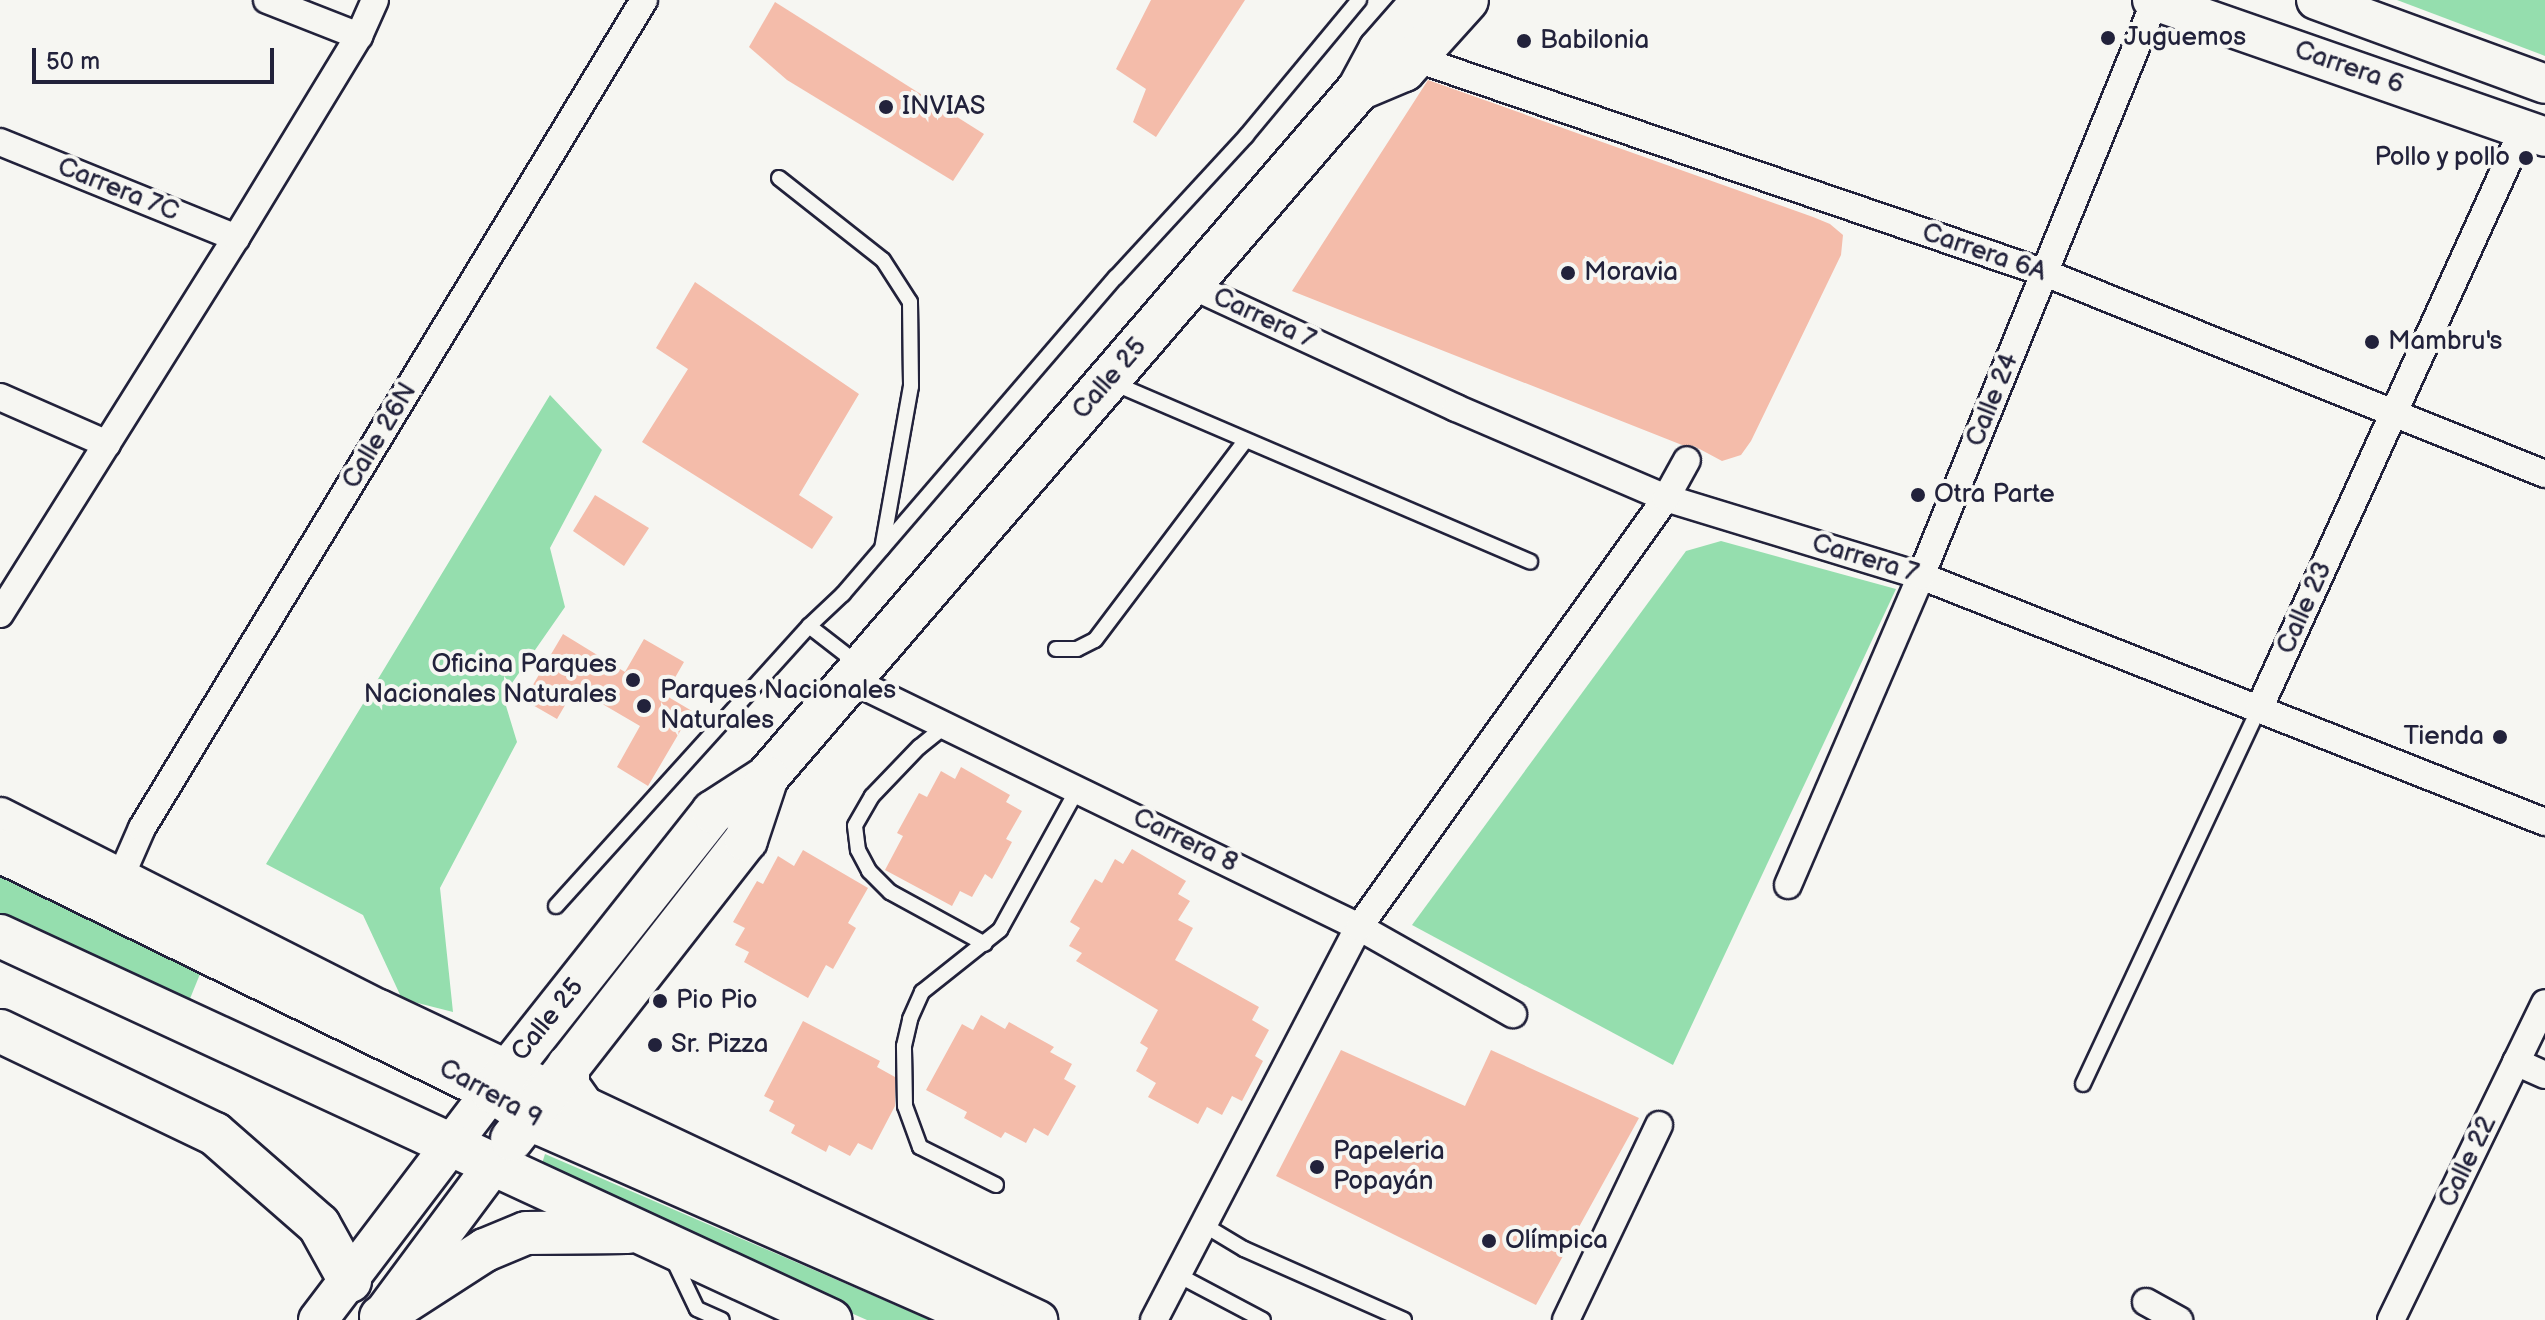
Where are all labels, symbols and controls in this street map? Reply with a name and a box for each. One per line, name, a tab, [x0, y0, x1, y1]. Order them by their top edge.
place label: Juguemos	[2124, 22, 2246, 54]
place label: Babilonia	[1540, 25, 1649, 57]
marker: Juguemos	[2099, 29, 2117, 47]
scale bar	[36, 32, 278, 82]
marker: Babilonia	[1515, 32, 1533, 50]
street label: Carrera 6	[2290, 35, 2408, 101]
text: 50 m	[46, 47, 100, 76]
place label: INVIAS	[902, 91, 985, 123]
marker: INVIAS	[877, 98, 895, 116]
place label: Pollo y pollo	[2372, 142, 2510, 174]
marker: Pollo y pollo	[2517, 149, 2535, 167]
street label: Carrera 7C	[52, 151, 184, 229]
street label: Carrera 6A	[1918, 217, 2050, 289]
place label: Moravia	[1584, 257, 1678, 289]
marker: Moravia	[1559, 264, 1577, 282]
street label: Carrera 7	[1207, 282, 1321, 356]
place label: Mambru's	[2388, 326, 2502, 358]
street label: Calle 25	[1066, 332, 1154, 426]
marker: Mambru's	[2363, 333, 2381, 351]
street label: Calle 24	[1960, 349, 2026, 451]
street label: Calle 26N	[336, 377, 424, 495]
place label: Otra Parte	[1934, 479, 2055, 511]
marker: Otra Parte	[1909, 486, 1927, 504]
street label: Carrera 7	[1808, 528, 1922, 590]
street label: Calle 23	[2271, 557, 2339, 659]
place label: Oficina Parques Nacionales Naturales	[364, 649, 617, 710]
marker: Oficina Parques Nacionales Naturales	[624, 671, 642, 689]
place label: Parques Nacionales Naturales	[660, 675, 896, 736]
marker: Parques Nacionales Naturales	[635, 697, 653, 715]
place label: Tienda	[2404, 721, 2484, 753]
marker: Tienda	[2491, 728, 2509, 746]
street label: Carrera 8	[1128, 802, 1242, 880]
street label: Calle 25	[505, 972, 591, 1068]
place label: Pio Pio	[676, 985, 757, 1017]
marker: Pio Pio	[651, 992, 669, 1010]
place label: Sr. Pizza	[671, 1029, 768, 1061]
marker: Sr. Pizza	[646, 1036, 664, 1054]
street label: Carrera 9	[433, 1053, 547, 1135]
street label: Calle 22	[2433, 1111, 2503, 1213]
place label: Papeleria Popayán	[1333, 1136, 1445, 1198]
marker: Papeleria Popayán	[1308, 1158, 1326, 1176]
place label: Olímpica	[1505, 1225, 1608, 1257]
marker: Olímpica	[1480, 1232, 1498, 1250]

